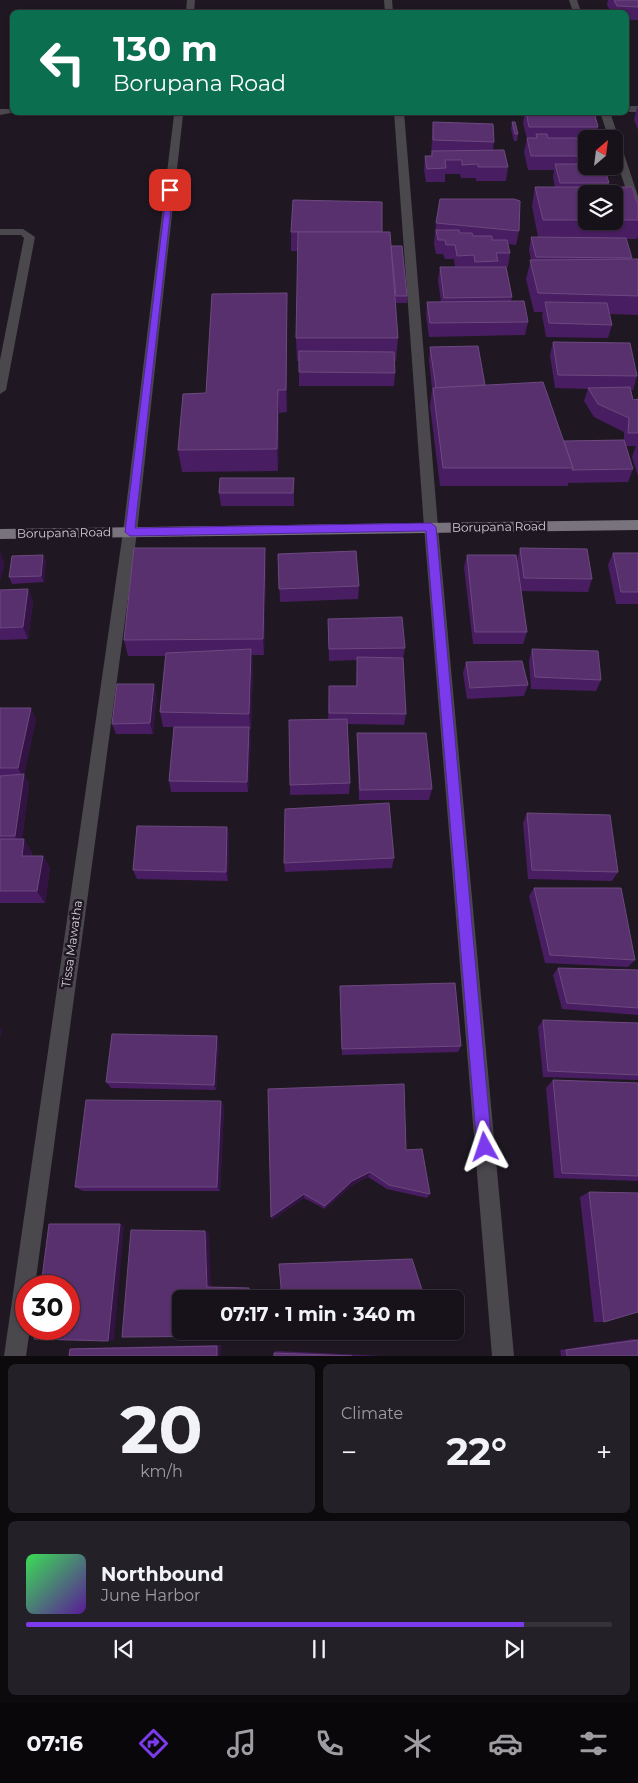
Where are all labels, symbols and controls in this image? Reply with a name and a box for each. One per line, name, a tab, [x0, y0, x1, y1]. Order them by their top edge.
text: 130 m	[113, 27, 218, 70]
icon: left	[30, 30, 95, 95]
text: Borupana Road	[113, 70, 286, 97]
north arrow	[578, 130, 622, 175]
map controls	[578, 130, 623, 230]
pin	[149, 169, 191, 211]
icon: arrive	[156, 176, 184, 204]
button: layers	[578, 185, 623, 230]
street label: Borupana Road	[452, 518, 546, 535]
street label: Borupana Road	[17, 524, 111, 541]
street label: Tissa Mawatha	[58, 899, 85, 989]
position arrow	[458, 1120, 510, 1172]
speed limit sign: 30	[15, 1275, 80, 1340]
text: 07:17 · 1 min · 340 m	[220, 1303, 416, 1326]
text: 20	[120, 1390, 203, 1469]
text: Climate	[341, 1404, 403, 1423]
text: 22°	[446, 1428, 507, 1475]
text: −	[341, 1435, 357, 1469]
text: +	[596, 1435, 612, 1469]
text: km/h	[140, 1462, 183, 1481]
text: Northbound	[101, 1563, 224, 1586]
text: June Harbor	[101, 1586, 200, 1605]
icon: previous	[110, 1635, 138, 1663]
icon: pause	[305, 1635, 333, 1663]
icon: next	[500, 1635, 528, 1663]
icon: directions	[136, 1726, 171, 1761]
icon: music	[224, 1726, 259, 1761]
icon: phone	[312, 1726, 347, 1761]
icon: climate	[400, 1726, 435, 1761]
icon: car	[488, 1726, 523, 1761]
icon: filters	[576, 1726, 611, 1761]
text: 07:16	[27, 1730, 83, 1757]

